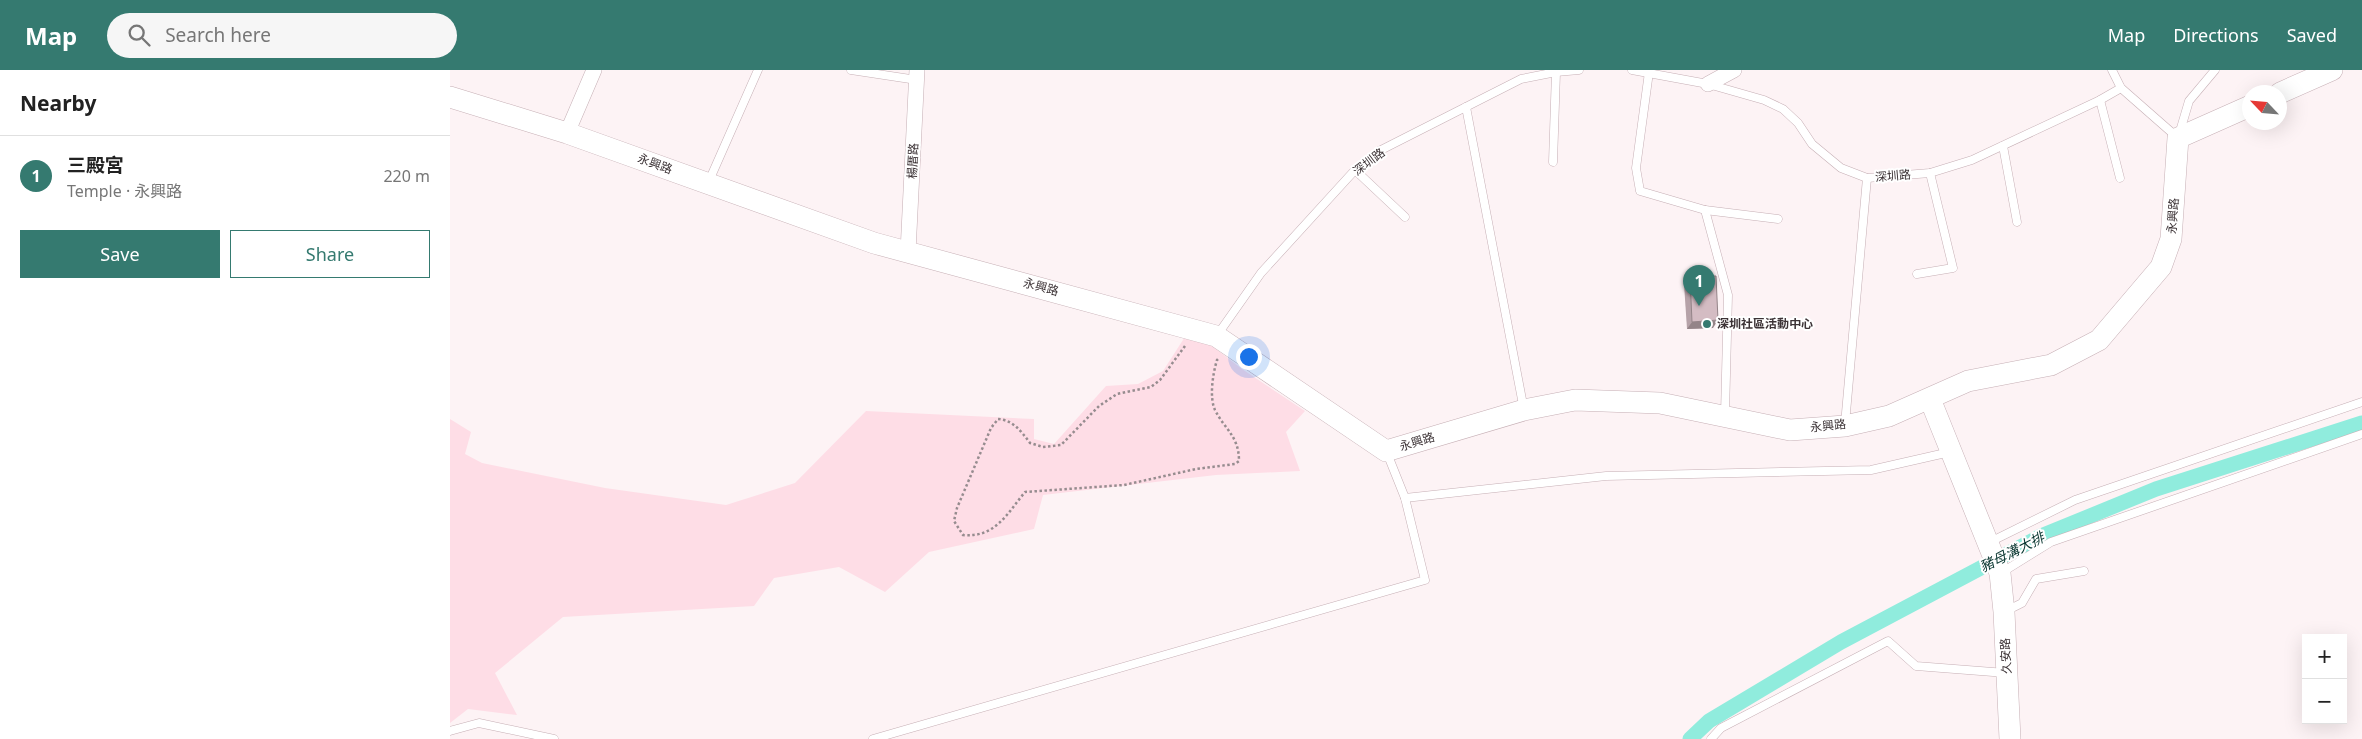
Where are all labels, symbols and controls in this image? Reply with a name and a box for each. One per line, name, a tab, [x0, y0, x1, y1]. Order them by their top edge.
search box	[107, 13, 457, 58]
text: Map	[25, 19, 77, 52]
icon: search	[125, 21, 153, 49]
text: Search here	[165, 22, 271, 48]
text: Map	[2108, 23, 2145, 47]
text: Directions	[2173, 23, 2259, 47]
text: Saved	[2287, 23, 2337, 47]
north arrow	[2242, 85, 2287, 130]
text: Nearby	[20, 89, 96, 117]
street label: 楊厝路	[903, 143, 922, 179]
street label: 深圳路	[1349, 144, 1388, 179]
street label: 永興路	[635, 149, 675, 178]
text: 三殿宮	[67, 152, 124, 178]
text: 1	[31, 165, 41, 187]
text: 220 m	[383, 165, 430, 187]
street label: 深圳路	[1874, 165, 1912, 186]
text: Temple · 永興路	[67, 180, 182, 202]
street label: 永興路	[2163, 197, 2182, 235]
button: Save	[20, 230, 220, 278]
button: Share	[230, 230, 430, 278]
pin: 1	[1683, 265, 1715, 306]
street label: 永興路	[1022, 274, 1061, 299]
place label: 深圳社區活動中心	[1717, 315, 1813, 332]
marker: 深圳社區活動中心	[1701, 318, 1713, 330]
your location	[1236, 344, 1262, 370]
street label: 永興路	[1809, 415, 1847, 436]
street label: 永興路	[1397, 428, 1437, 455]
water label: 豬母溝大排	[1976, 526, 2049, 576]
map controls	[2302, 634, 2347, 724]
button: +	[2302, 634, 2347, 679]
street label: 久安路	[1996, 638, 2015, 674]
button: −	[2302, 679, 2347, 724]

